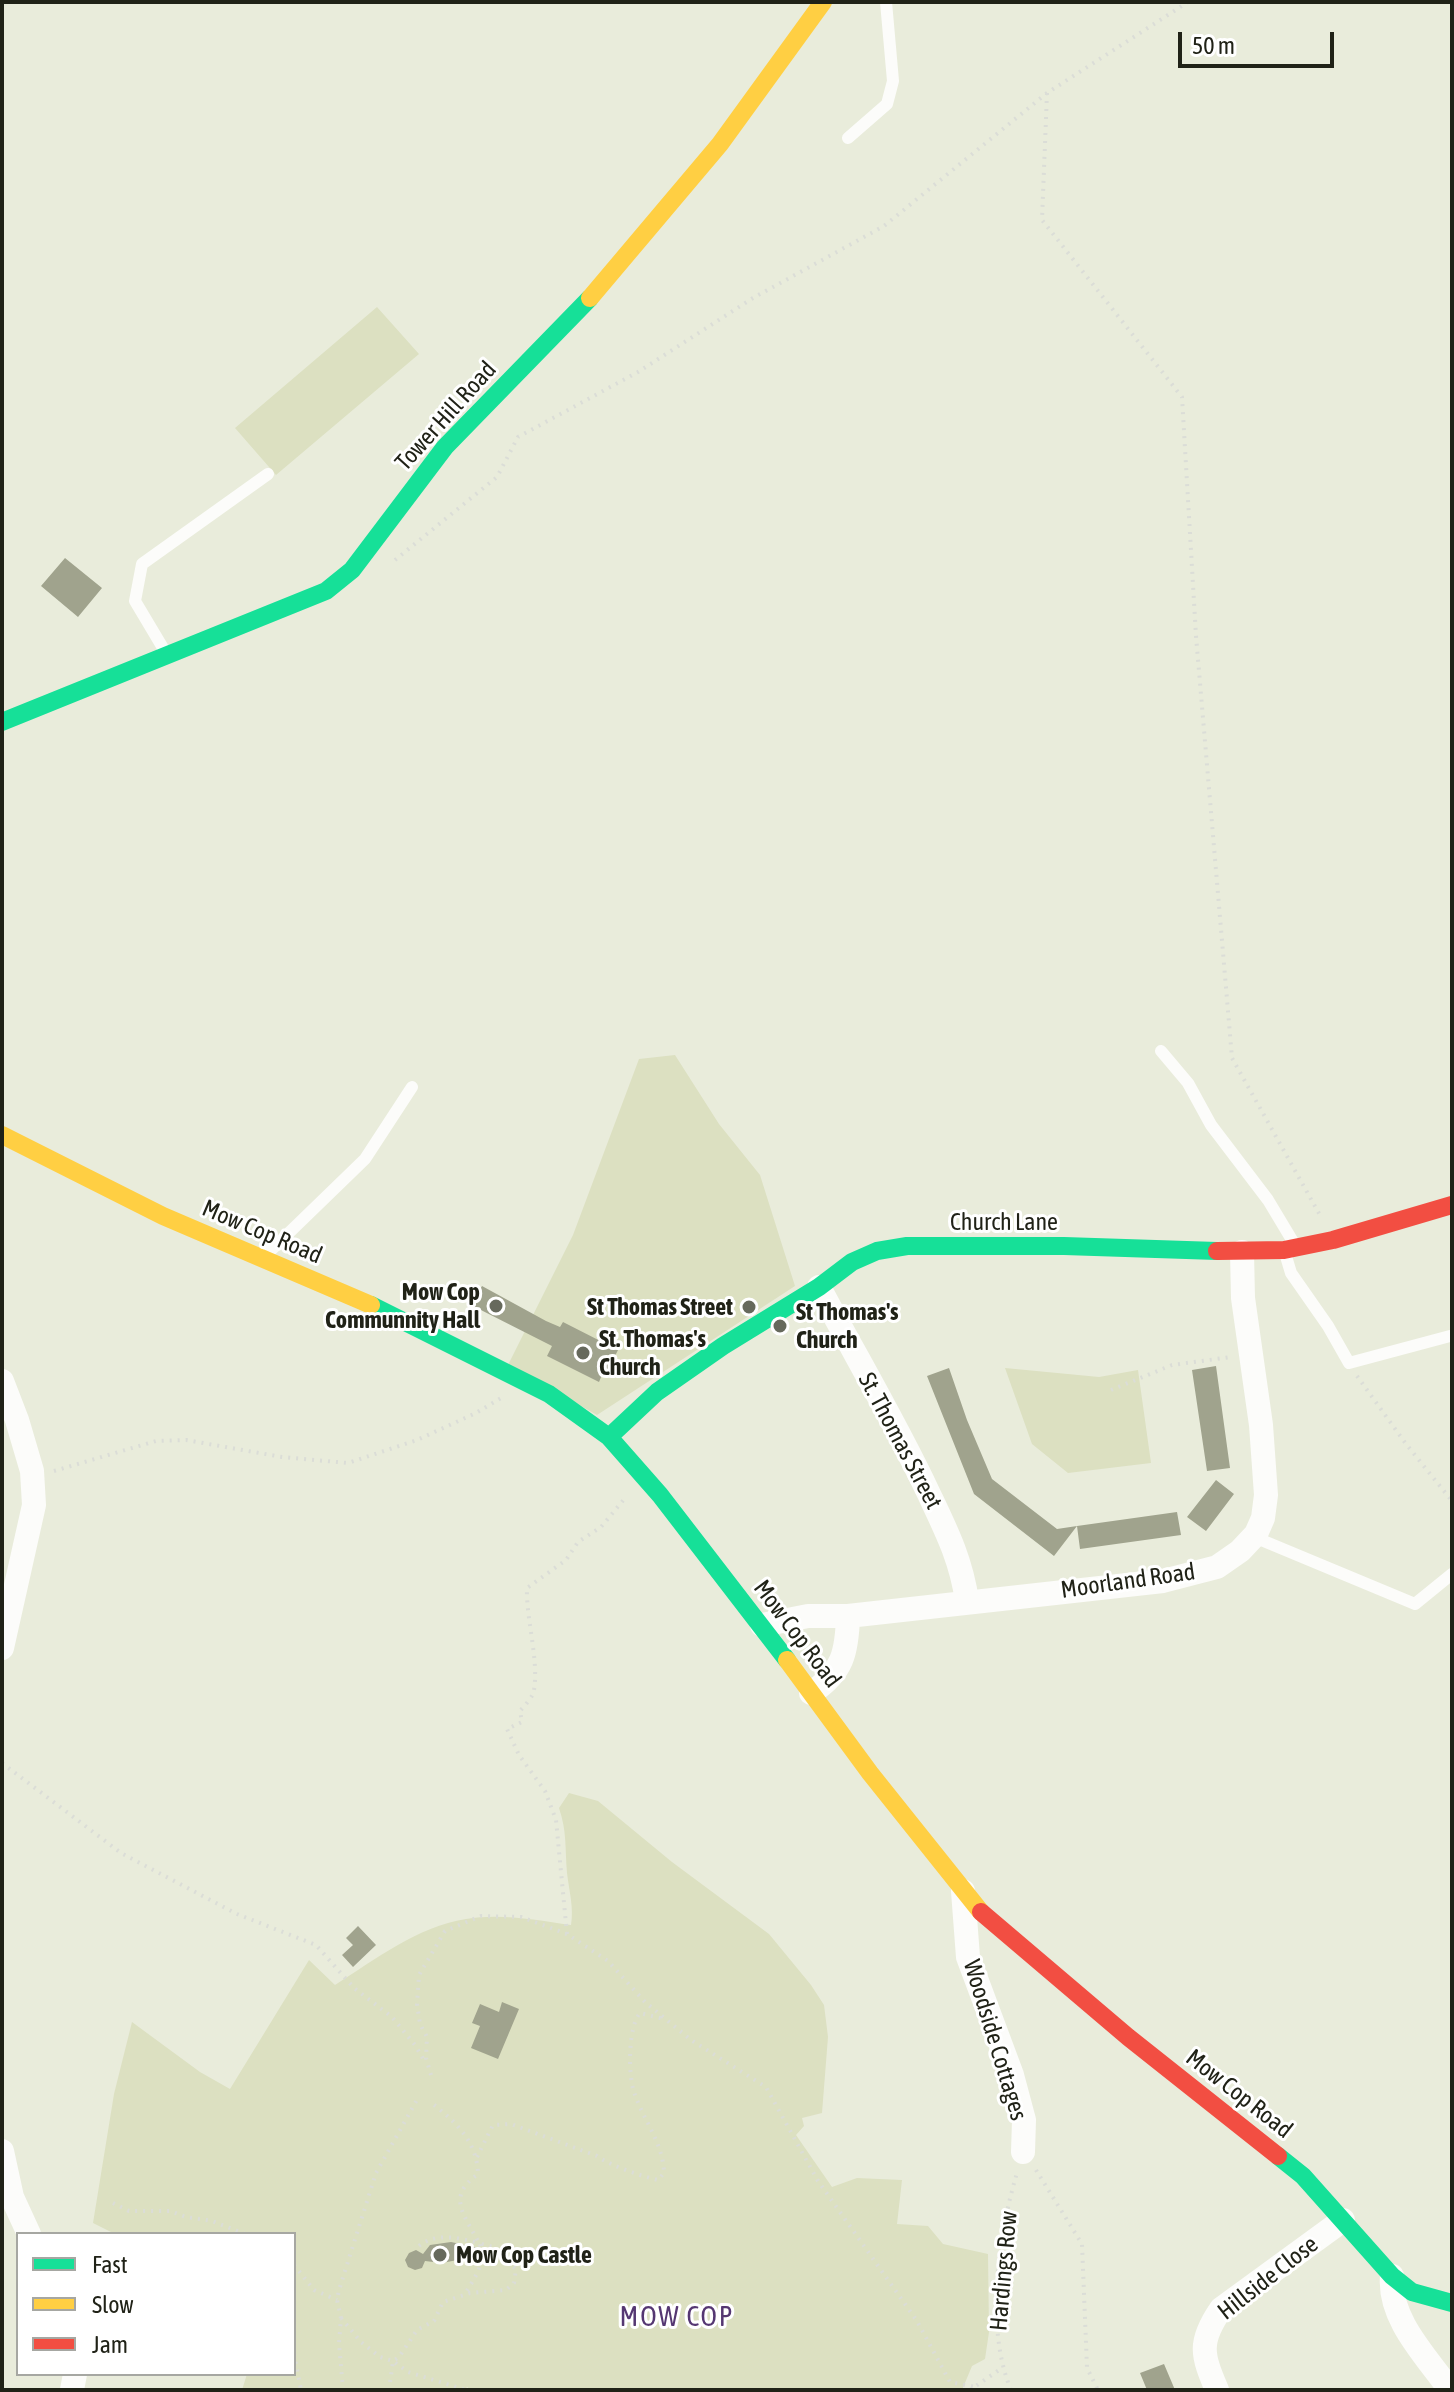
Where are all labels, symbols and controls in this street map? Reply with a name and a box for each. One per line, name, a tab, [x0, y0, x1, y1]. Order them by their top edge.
scale bar	[1182, 16, 1338, 66]
text: 50 m	[1192, 32, 1235, 59]
street label: Tower Hill Road	[390, 356, 502, 476]
street label: Mow Cop Road	[198, 1194, 326, 1270]
street label: Church Lane	[950, 1208, 1058, 1236]
place label: Mow Cop Communnity Hall	[325, 1278, 480, 1334]
place label: St Thomas Street	[587, 1293, 733, 1321]
marker: Mow Cop Communnity Hall	[487, 1297, 505, 1315]
marker: St Thomas Street	[740, 1298, 758, 1316]
place label: St Thomas's Church	[796, 1298, 899, 1354]
marker: St Thomas's Church	[771, 1317, 789, 1335]
place label: St. Thomas's Church	[599, 1325, 706, 1381]
marker: St. Thomas's Church	[574, 1344, 592, 1362]
street label: St. Thomas Street	[852, 1368, 948, 1514]
street label: Moorland Road	[1059, 1557, 1197, 1605]
street label: Mow Cop Road	[747, 1575, 847, 1693]
street label: Woodside Cottages	[957, 1956, 1033, 2124]
street label: Mow Cop Road	[1180, 2043, 1298, 2145]
street label: Hardings Row	[984, 2210, 1024, 2332]
street label: Hillside Close	[1212, 2230, 1324, 2326]
legend	[16, 2232, 296, 2376]
place label: Mow Cop Castle	[456, 2241, 592, 2269]
marker: Mow Cop Castle	[431, 2246, 449, 2264]
text: Fast	[92, 2251, 128, 2278]
text: Slow	[92, 2291, 134, 2318]
district label: MOW COP	[619, 2300, 735, 2334]
text: Jam	[92, 2331, 128, 2358]

